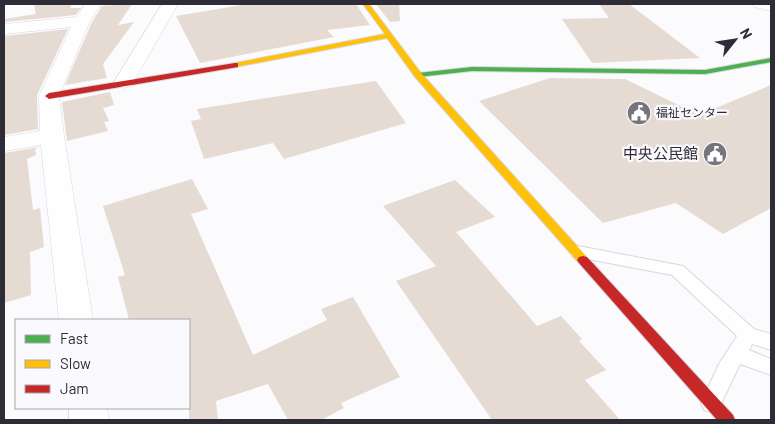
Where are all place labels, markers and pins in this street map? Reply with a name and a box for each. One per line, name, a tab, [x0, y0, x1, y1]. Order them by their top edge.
public building icon: 福祉センター	[626, 100, 652, 126]
place label: 福祉センター	[656, 105, 728, 119]
public building icon: 中央公民館	[702, 141, 728, 167]
place label: 中央公民館	[623, 144, 698, 162]

